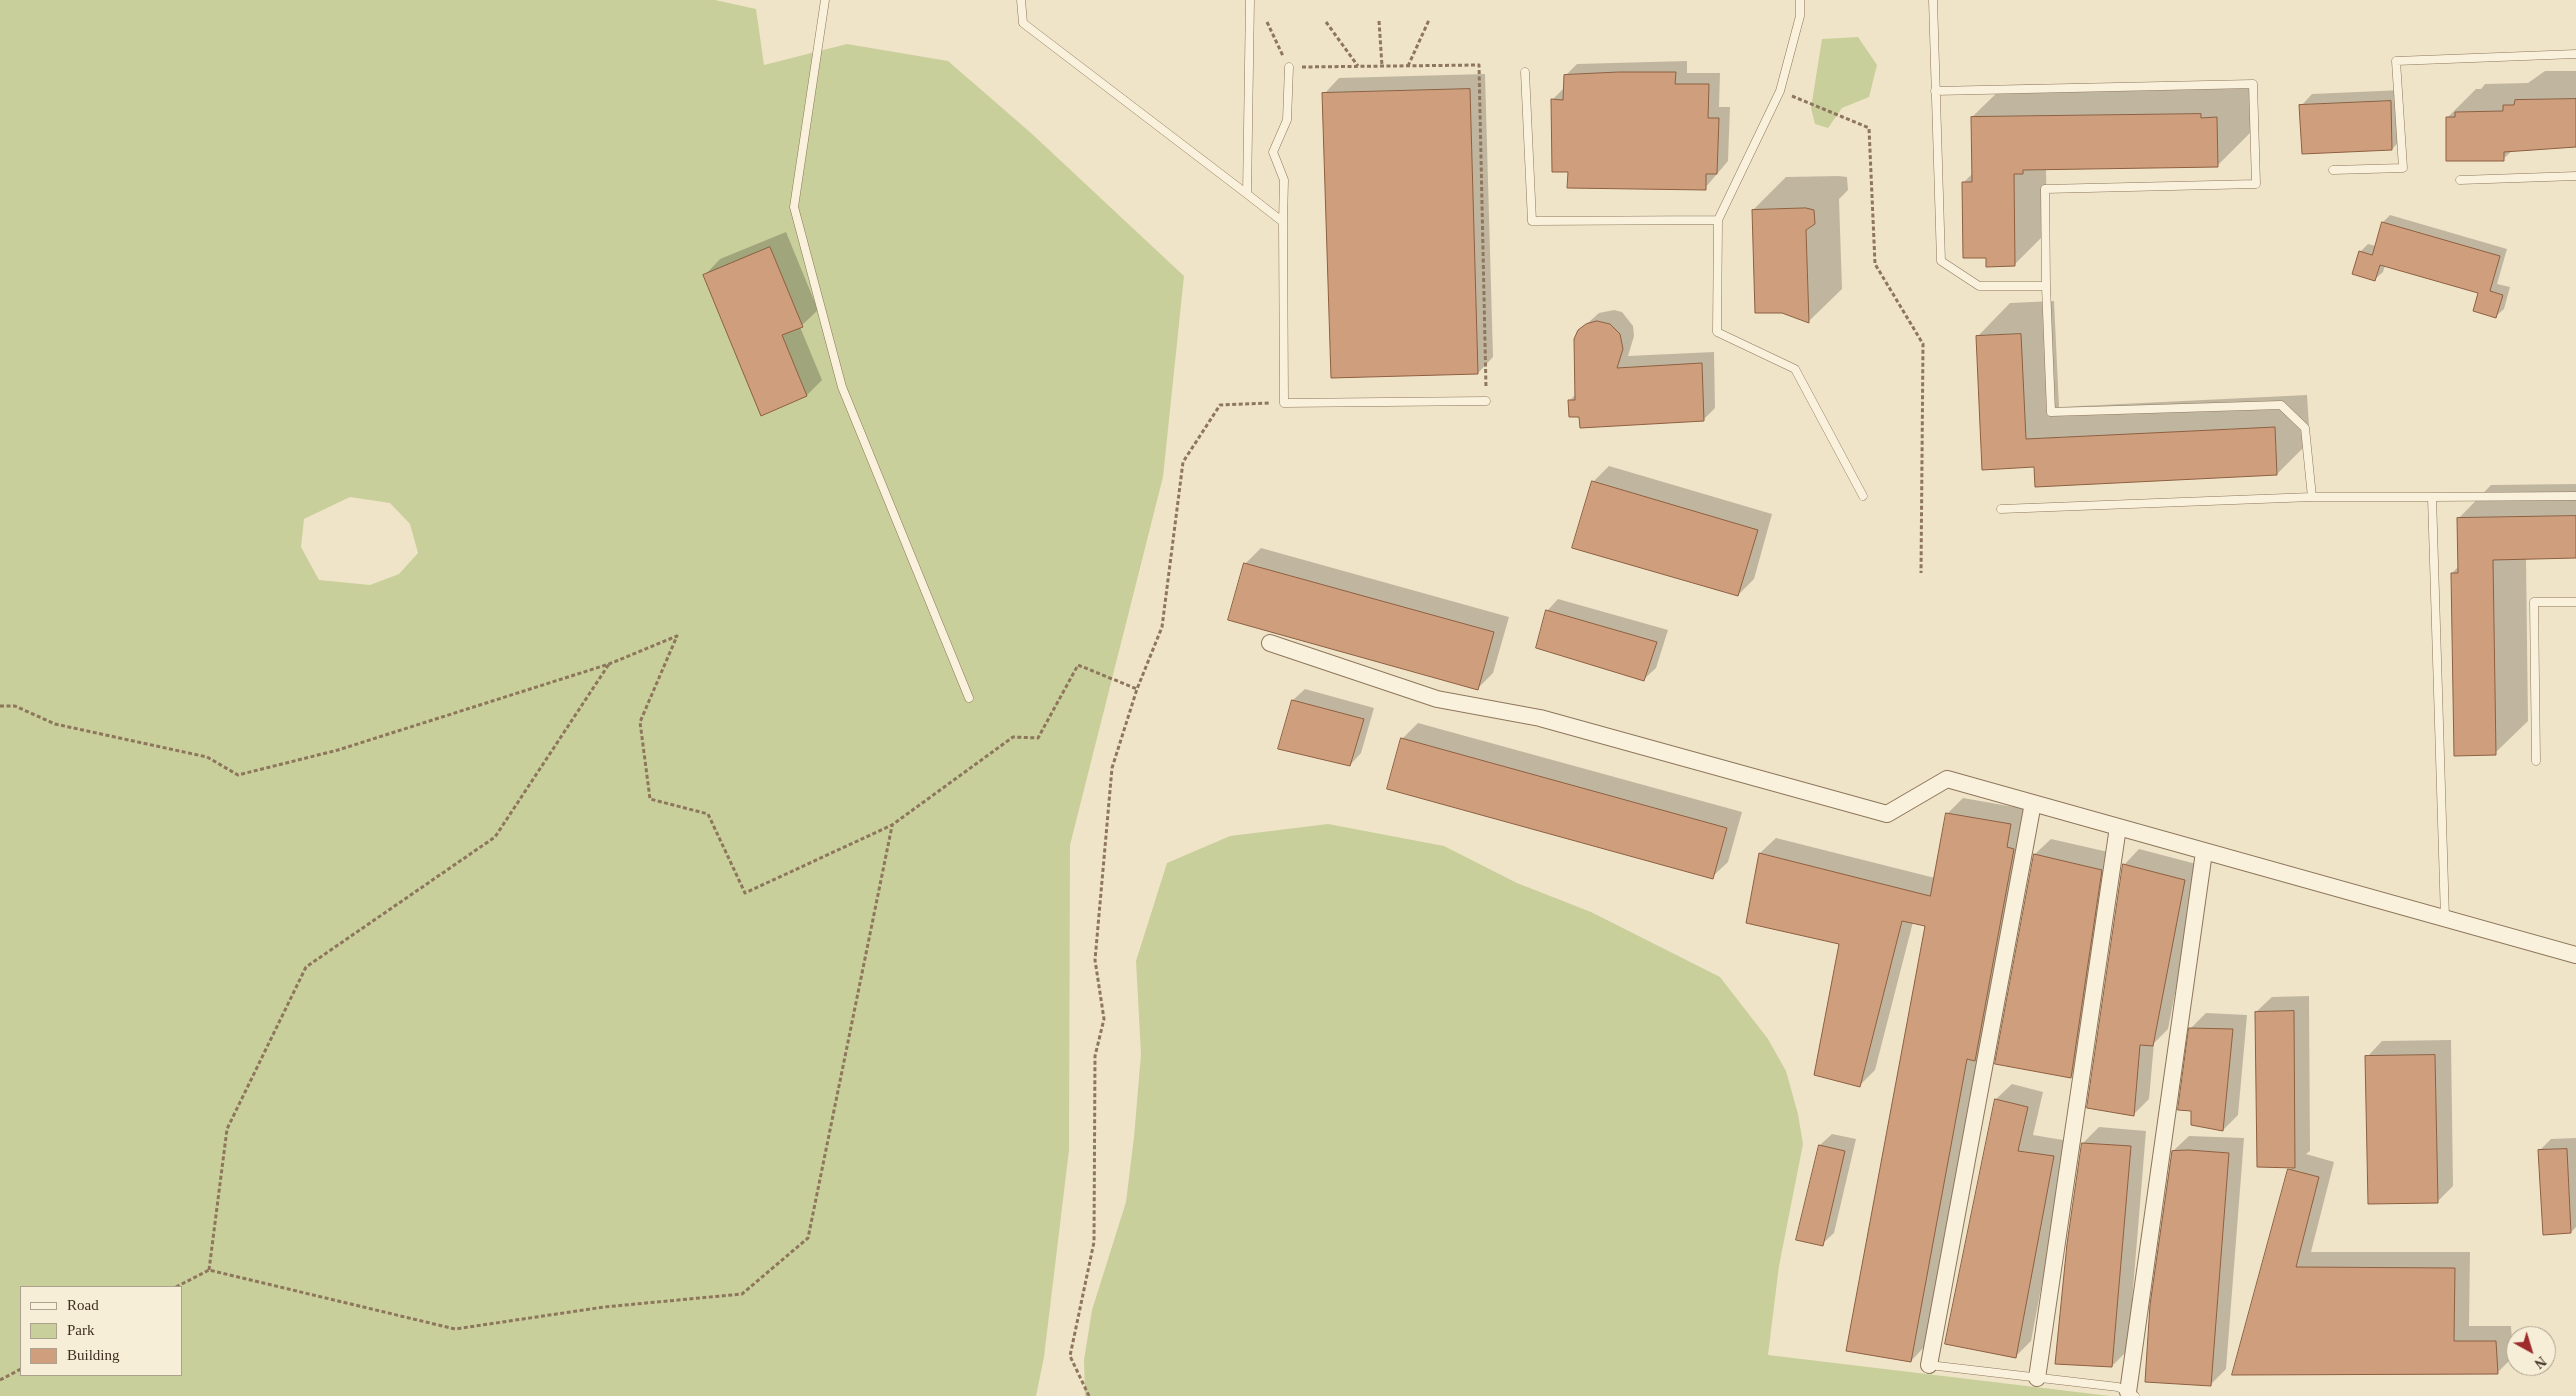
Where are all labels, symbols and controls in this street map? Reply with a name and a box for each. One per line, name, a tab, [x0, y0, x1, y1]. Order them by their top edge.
legend	[20, 1286, 182, 1376]
text: Road	[67, 1297, 99, 1313]
text: Park	[67, 1322, 95, 1338]
north arrow	[2506, 1326, 2556, 1376]
text: Building	[67, 1347, 120, 1363]
text: N	[2531, 1353, 2549, 1371]

